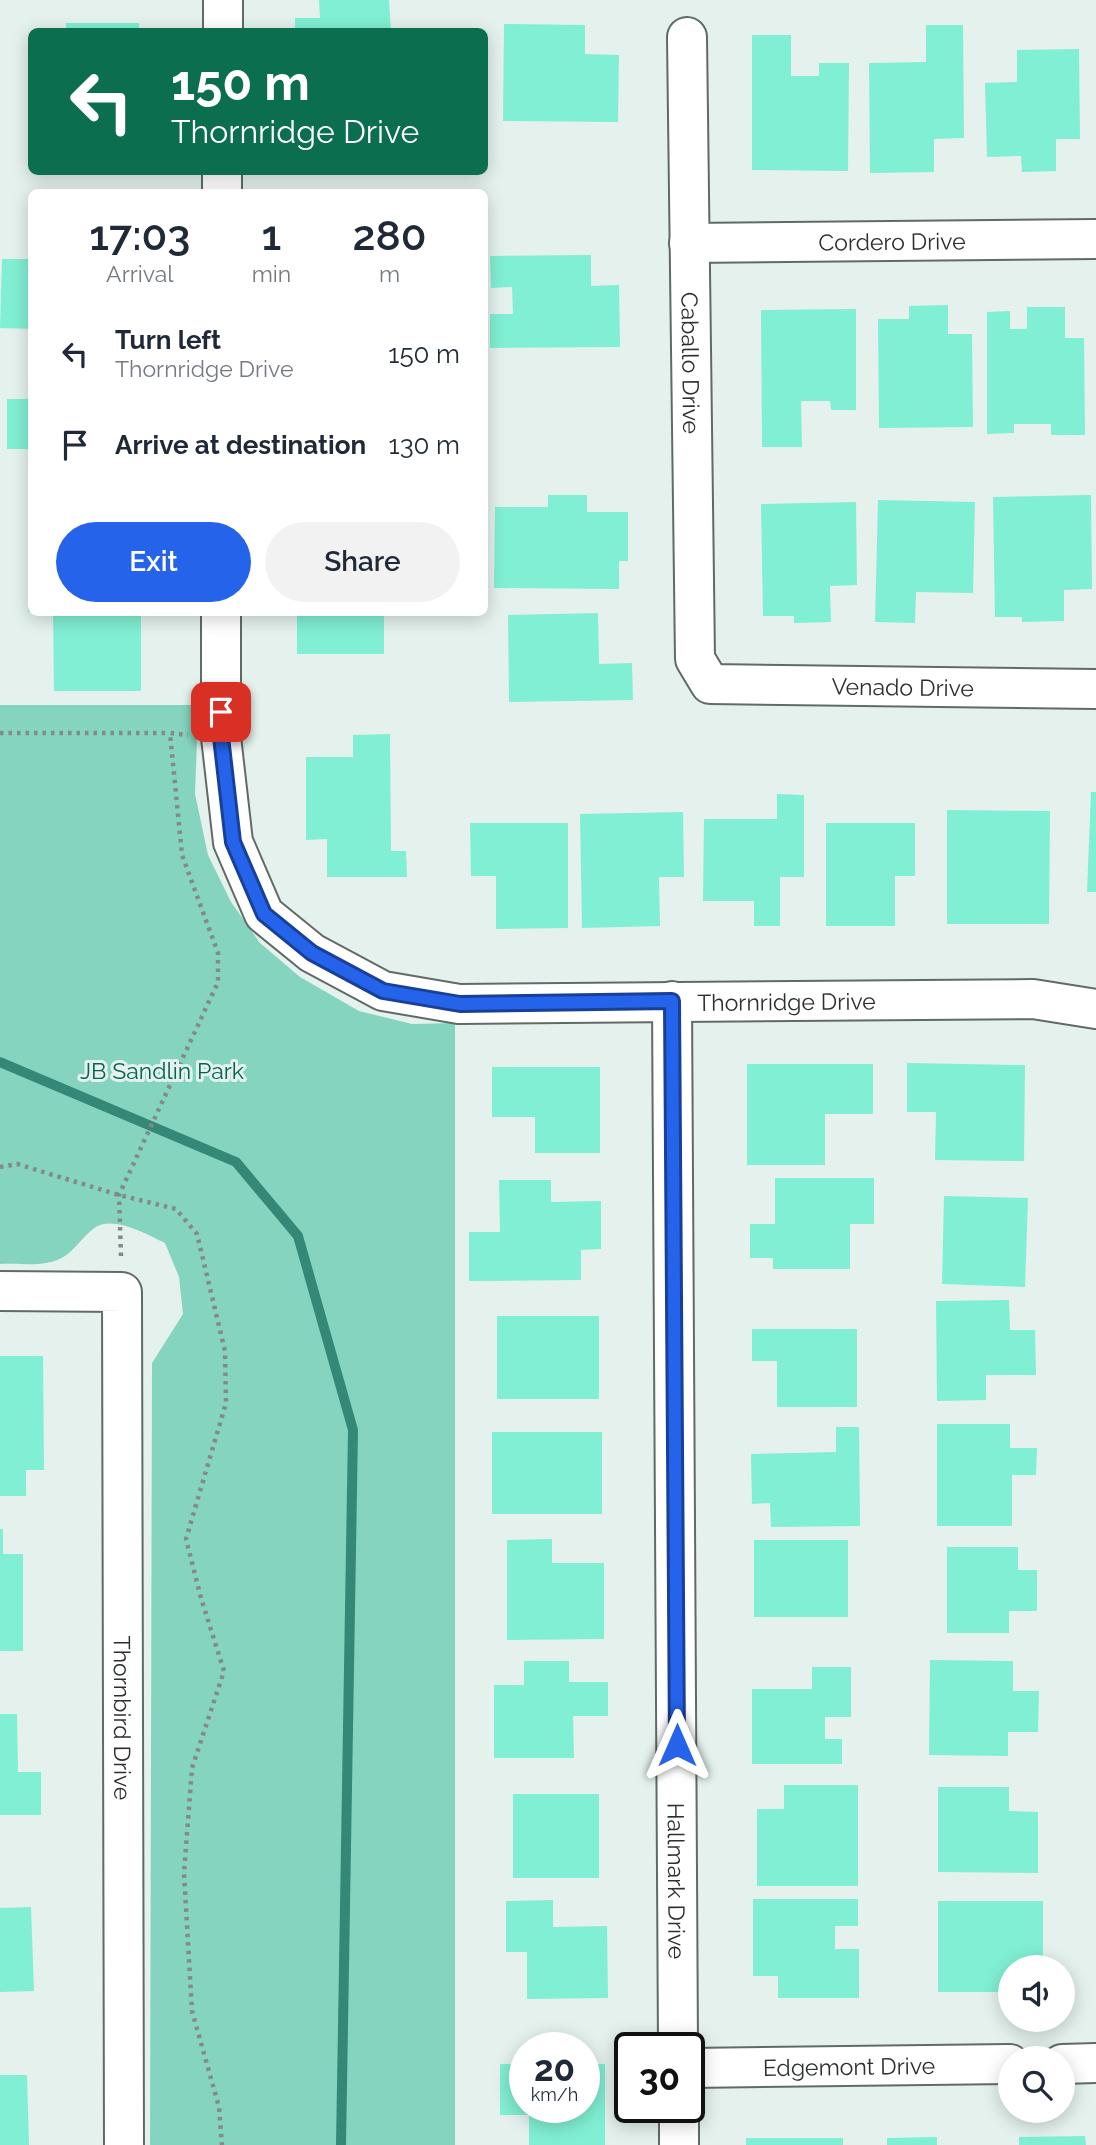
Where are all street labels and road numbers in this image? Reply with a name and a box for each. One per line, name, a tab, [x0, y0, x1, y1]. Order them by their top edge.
street label: Cordero Drive	[818, 227, 966, 255]
street label: Caballo Drive	[677, 292, 706, 434]
street label: Venado Drive	[831, 672, 974, 701]
street label: Thornridge Drive	[697, 987, 876, 1015]
street label: Thornbird Drive	[109, 1636, 137, 1800]
street label: Hallmark Drive	[663, 1803, 691, 1959]
street label: Edgemont Drive	[763, 2051, 935, 2081]

